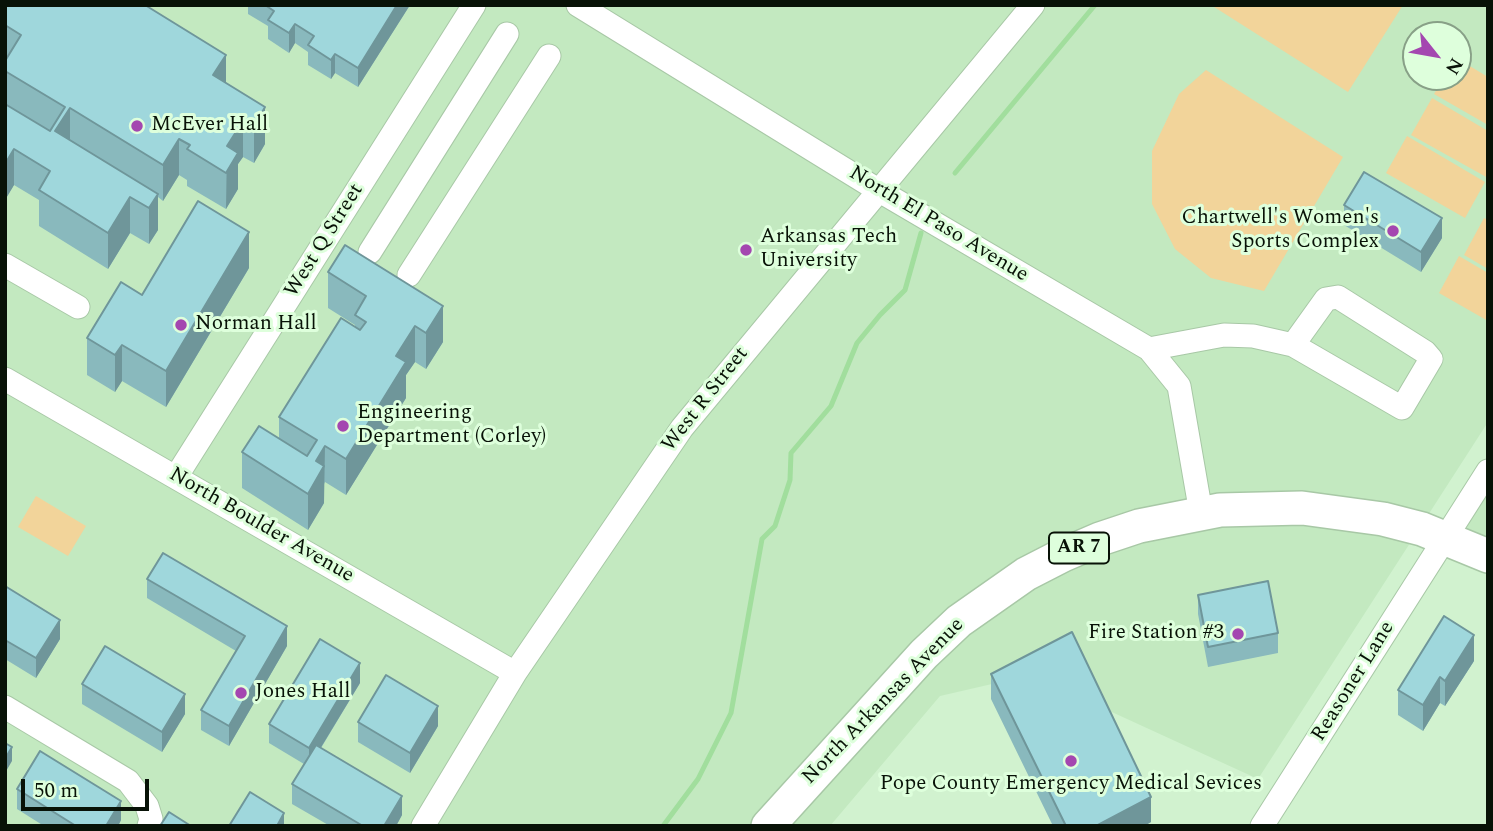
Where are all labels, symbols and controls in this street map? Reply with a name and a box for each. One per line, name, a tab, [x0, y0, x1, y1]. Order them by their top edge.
north arrow	[1402, 21, 1472, 91]
text: N	[1437, 52, 1470, 80]
place label: McEver Hall	[151, 113, 268, 139]
marker: McEver Hall	[129, 118, 145, 134]
street label: North El Paso Avenue	[844, 161, 1032, 289]
street label: West Q Street	[280, 180, 370, 302]
place label: Chartwell's Women's Sports Complex	[1181, 206, 1379, 256]
marker: Chartwell's Women's Sports Complex	[1385, 223, 1401, 239]
place label: Arkansas Tech University	[760, 225, 897, 275]
marker: Arkansas Tech University	[738, 242, 754, 258]
place label: Norman Hall	[195, 312, 317, 338]
marker: Norman Hall	[173, 317, 189, 333]
street label: West R Street	[657, 343, 755, 457]
place label: Engineering Department (Corley)	[357, 401, 546, 451]
marker: Engineering Department (Corley)	[335, 418, 351, 434]
street label: North Boulder Avenue	[164, 463, 358, 589]
road number: AR 7	[1049, 533, 1109, 564]
street label: North Arkansas Avenue	[798, 613, 970, 791]
street label: Reasoner Lane	[1307, 617, 1401, 747]
place label: Fire Station #3	[1088, 621, 1224, 647]
marker: Fire Station #3	[1230, 626, 1246, 642]
place label: Jones Hall	[255, 680, 350, 706]
marker: Jones Hall	[233, 685, 249, 701]
marker: Pope County Emergency Medical Sevices	[1063, 753, 1079, 769]
scale bar	[24, 764, 152, 808]
place label: Pope County Emergency Medical Sevices	[880, 772, 1262, 798]
text: 50 m	[34, 775, 78, 807]

